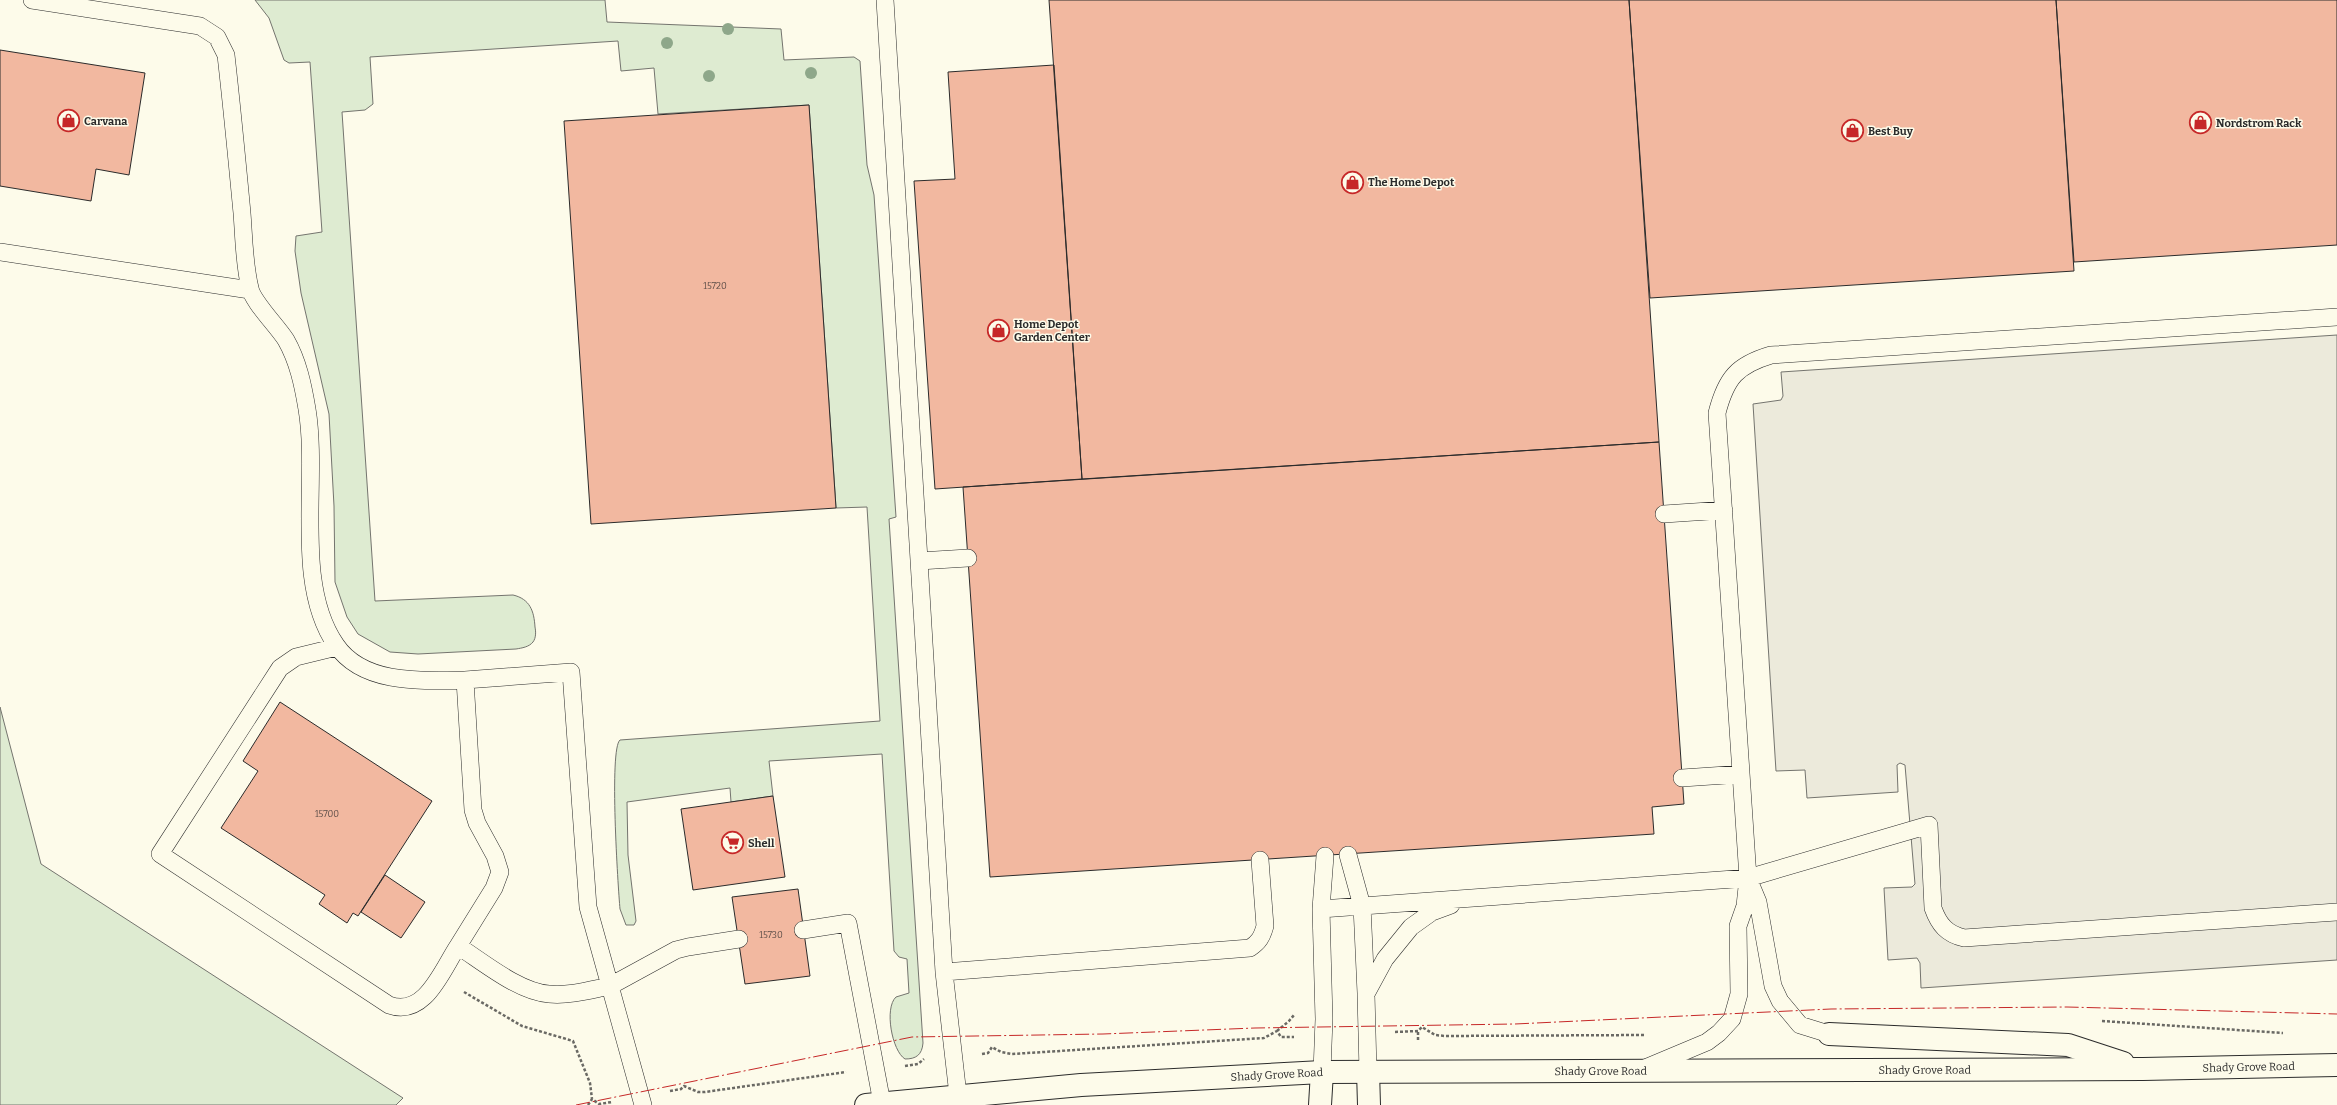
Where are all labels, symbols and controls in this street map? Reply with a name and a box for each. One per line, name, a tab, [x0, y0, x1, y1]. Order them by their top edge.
shop icon: Carvana	[56, 108, 82, 134]
shop icon: Nordstrom Rack	[2188, 110, 2214, 136]
place label: Carvana	[84, 115, 128, 128]
place label: Nordstrom Rack	[2216, 117, 2302, 130]
shop icon: Best Buy	[1839, 118, 1865, 144]
place label: Best Buy	[1868, 125, 1914, 138]
shop icon: The Home Depot	[1339, 169, 1365, 195]
place label: The Home Depot	[1368, 176, 1455, 189]
house number: 15720	[703, 281, 727, 291]
shop icon: Home Depot Garden Center	[985, 317, 1011, 343]
place label: Home Depot Garden Center	[1014, 318, 1091, 344]
house number: 15700	[315, 809, 339, 819]
supermarket icon: Shell	[720, 830, 746, 856]
place label: Shell	[748, 837, 775, 850]
house number: 15730	[759, 930, 783, 940]
street label: Shady Grove Road	[2202, 1059, 2296, 1074]
street label: Shady Grove Road	[1878, 1063, 1971, 1076]
street label: Shady Grove Road	[1554, 1064, 1647, 1078]
street label: Shady Grove Road	[1230, 1065, 1324, 1083]

